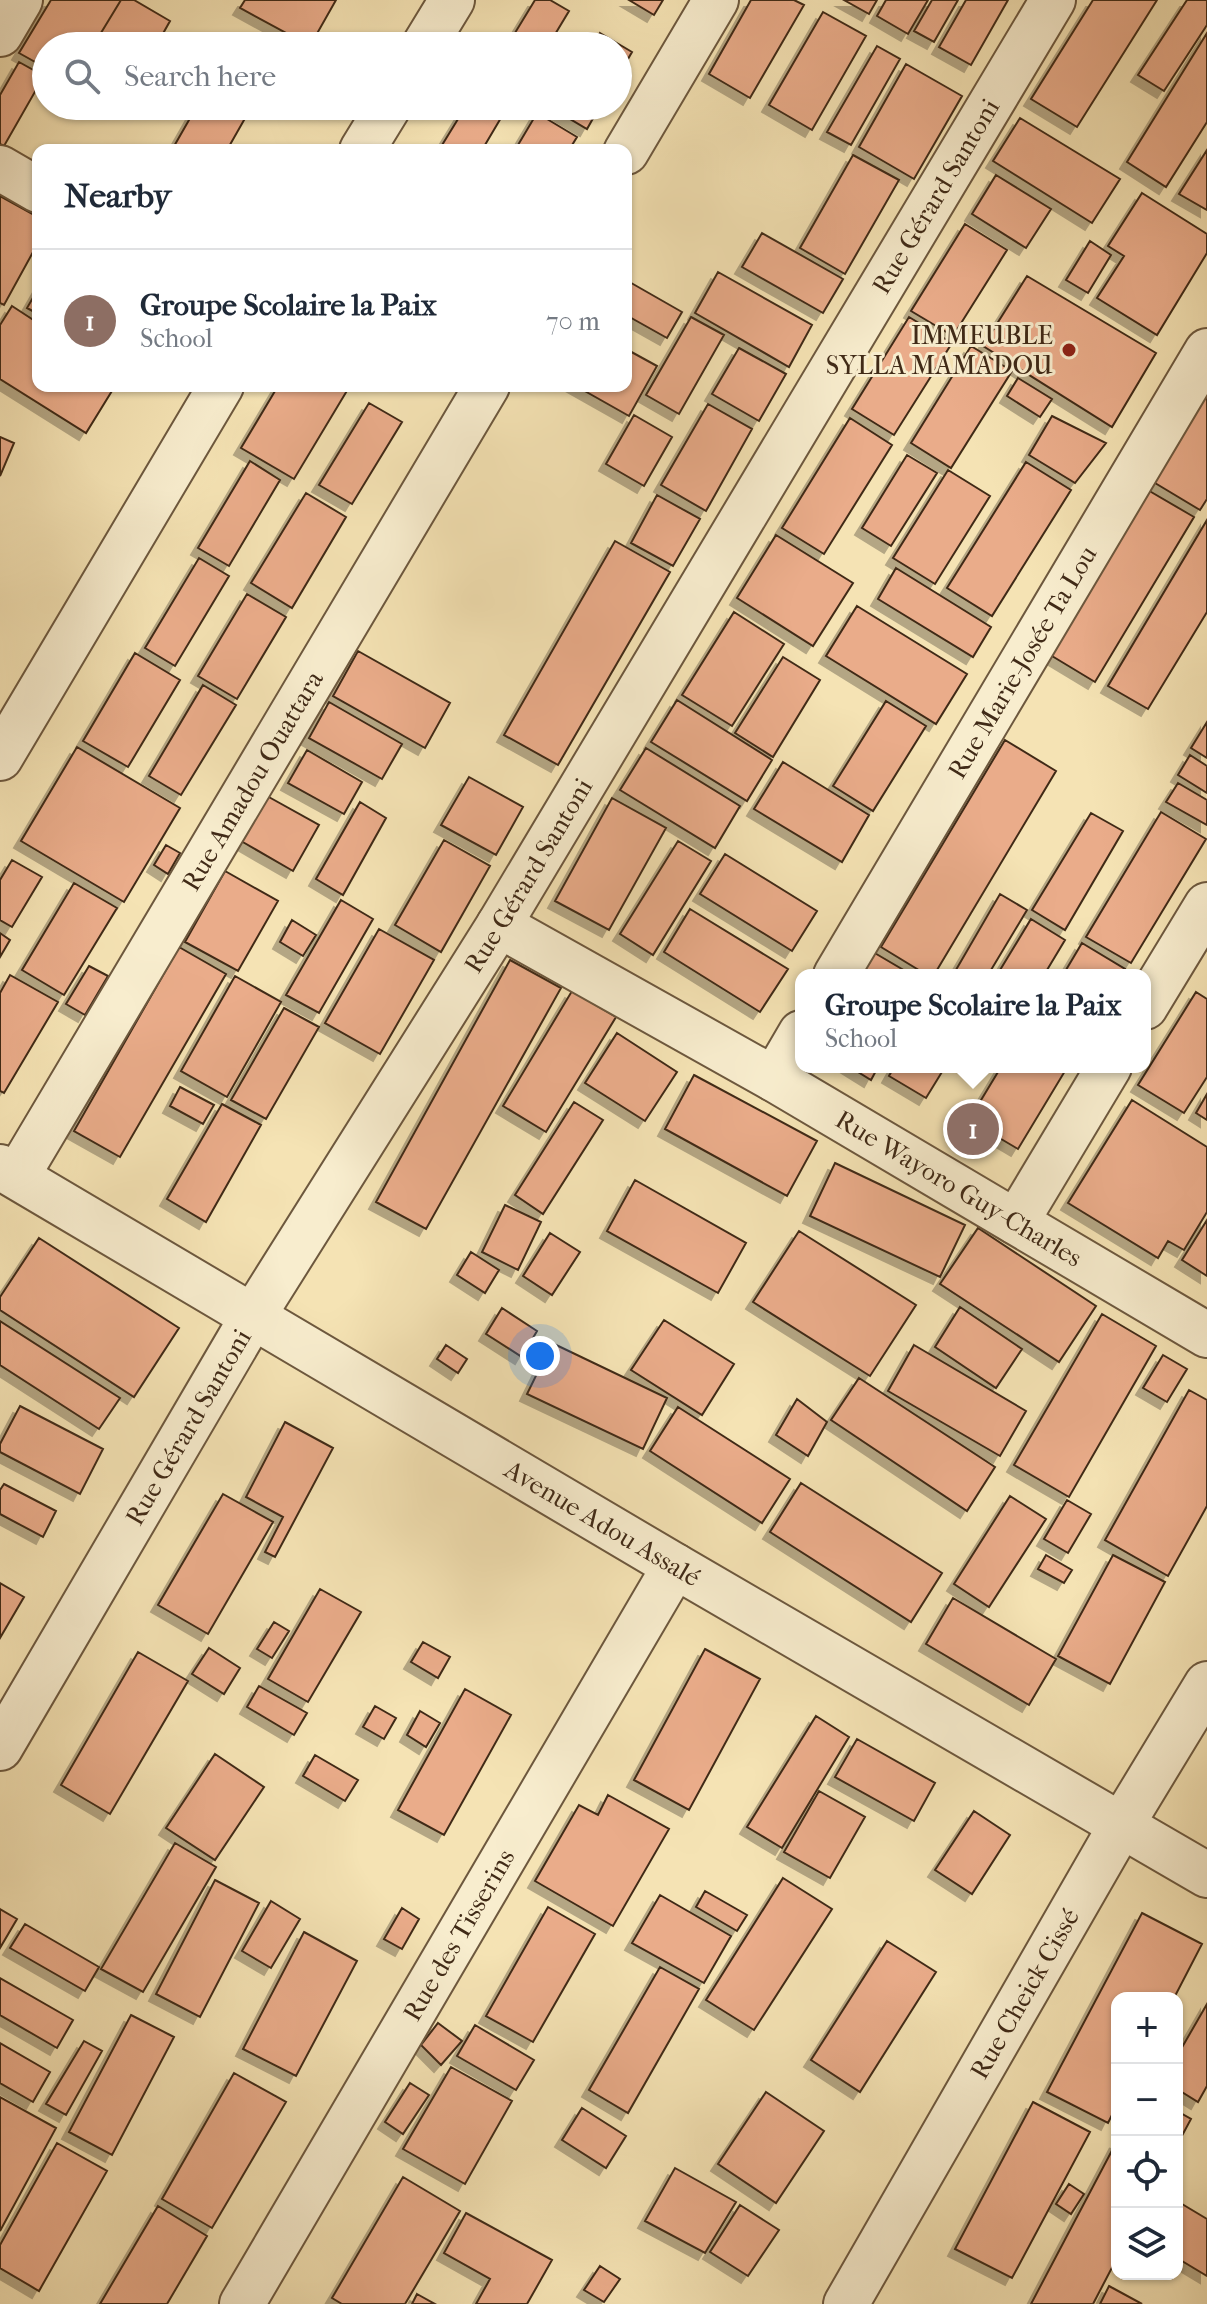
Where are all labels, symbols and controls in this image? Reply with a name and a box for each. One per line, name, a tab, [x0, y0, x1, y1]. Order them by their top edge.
search box	[32, 32, 632, 120]
icon: search	[60, 54, 104, 98]
text: Search here	[124, 59, 276, 94]
street label: Rue Gérard Santoni	[866, 93, 1006, 300]
text: Nearby	[64, 176, 171, 216]
text: Groupe Scolaire la Paix	[140, 288, 437, 323]
text: 1	[85, 306, 95, 337]
text: 70 m	[546, 306, 600, 337]
place label: IMMEUBLE SYLLA MAMADOU	[826, 320, 1053, 381]
text: School	[140, 323, 213, 354]
marker: IMMEUBLE SYLLA MAMADOU	[1060, 341, 1078, 359]
street label: Rue Marie-Josée Ta Lou	[941, 540, 1104, 784]
street label: Rue Amadou Ouattara	[175, 665, 330, 896]
street label: Rue Gérard Santoni	[458, 773, 599, 979]
popup	[795, 969, 1151, 1073]
text: Groupe Scolaire la Paix	[825, 988, 1121, 1023]
text: School	[825, 1023, 897, 1054]
pin: 1	[947, 1099, 999, 1159]
street label: Rue Wayoro Guy-Charles	[830, 1104, 1087, 1274]
street label: Rue Gérard Santoni	[119, 1323, 258, 1531]
your location	[520, 1336, 560, 1376]
street label: Avenue Adou Assalé	[498, 1453, 706, 1593]
street label: Rue des Tisserins	[397, 1844, 521, 2027]
street label: Rue Cheick Cissé	[964, 1903, 1086, 2085]
map controls	[1111, 1992, 1183, 2280]
button: +	[1111, 1992, 1183, 2064]
button: −	[1111, 2064, 1183, 2136]
button: locate	[1111, 2136, 1183, 2208]
button: layers	[1111, 2208, 1183, 2280]

